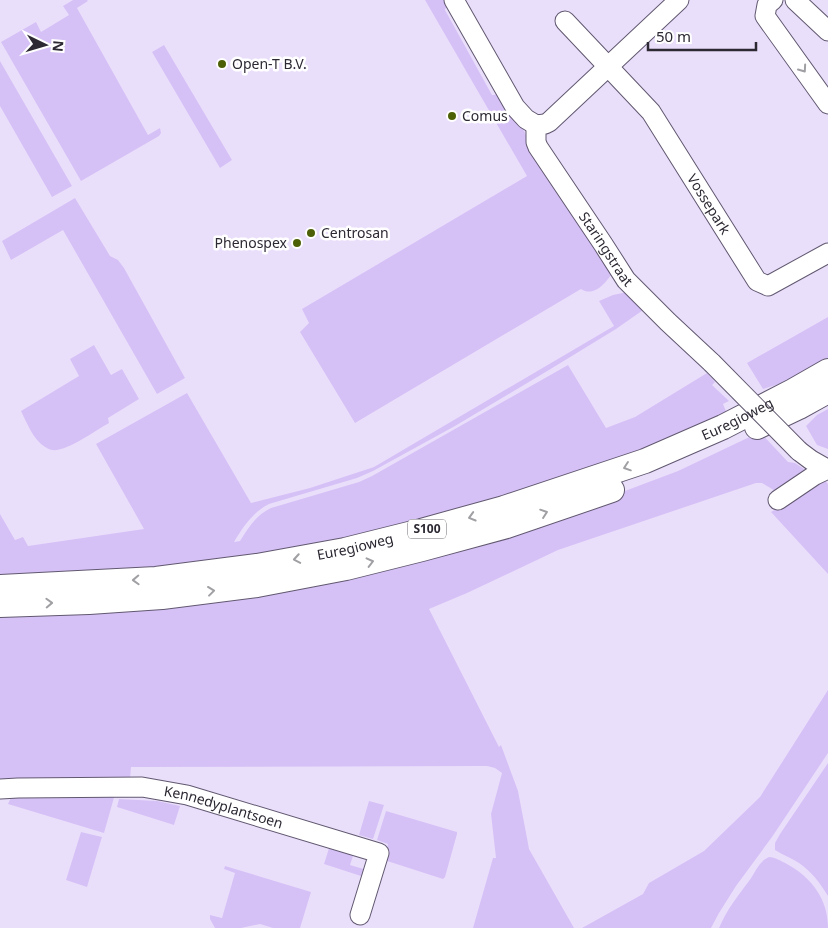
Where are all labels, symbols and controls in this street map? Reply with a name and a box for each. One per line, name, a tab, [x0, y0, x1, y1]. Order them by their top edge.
north arrow	[20, 20, 70, 70]
scale bar	[648, 20, 756, 52]
text: 50 m	[656, 26, 691, 46]
text: N	[48, 40, 68, 53]
place label: Open-T B.V.	[232, 54, 307, 73]
marker: Open-T B.V.	[216, 58, 228, 70]
one-way arrow	[797, 63, 806, 73]
place label: Comus	[462, 106, 508, 125]
marker: Comus	[446, 110, 458, 122]
street label: Vossepark	[683, 170, 736, 238]
street label: Staringstraat	[575, 208, 637, 290]
place label: Centrosan	[321, 223, 389, 242]
marker: Centrosan	[305, 227, 317, 239]
place label: Phenospex	[215, 233, 288, 252]
marker: Phenospex	[291, 237, 303, 249]
street label: Euregioweg	[698, 393, 776, 444]
one-way arrow	[623, 462, 631, 472]
one-way arrow	[539, 509, 547, 519]
one-way arrow	[468, 511, 476, 521]
road number: S100	[408, 520, 446, 538]
street label: Euregioweg	[315, 528, 395, 564]
one-way arrow	[293, 554, 301, 564]
one-way arrow	[366, 557, 375, 568]
one-way arrow	[132, 575, 140, 586]
one-way arrow	[207, 586, 215, 597]
one-way arrow	[45, 598, 53, 609]
street label: Kennedyplantsoen	[162, 781, 285, 832]

